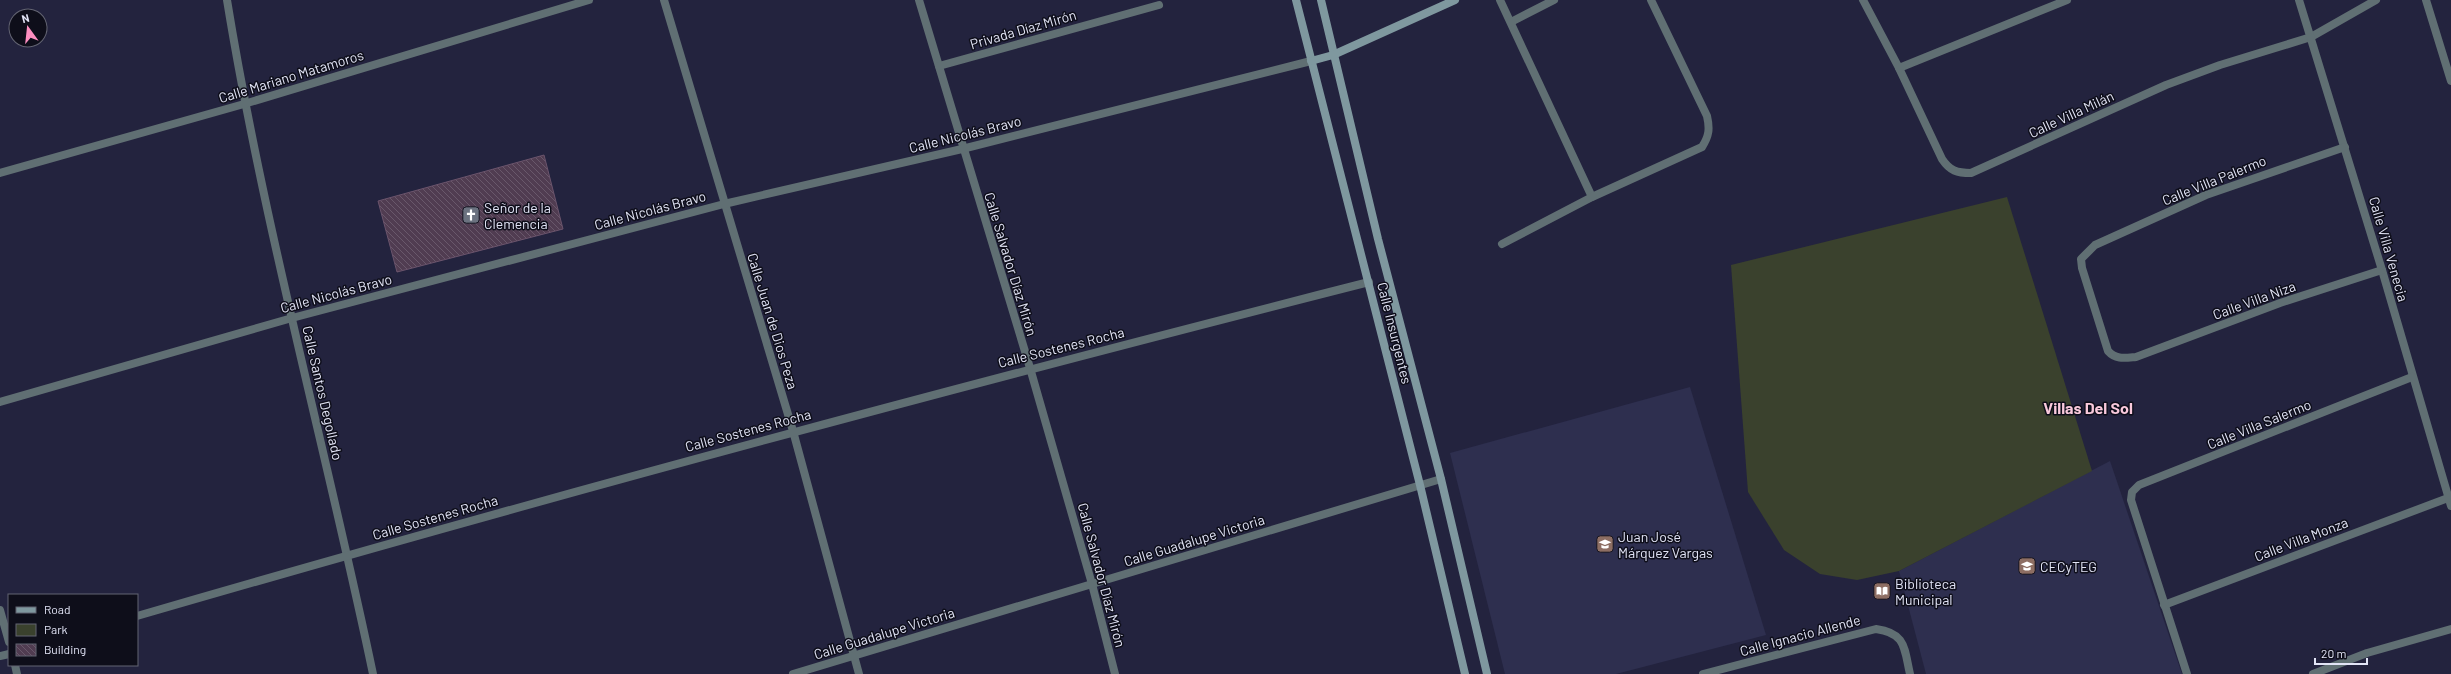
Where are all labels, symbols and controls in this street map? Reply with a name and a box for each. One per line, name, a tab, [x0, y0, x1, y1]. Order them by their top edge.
street label: Privada Díaz Mirón	[968, 6, 1078, 52]
north arrow	[8, 8, 48, 48]
text: N	[20, 11, 31, 25]
street label: Calle Mariano Matamoros	[216, 46, 366, 106]
street label: Calle Villa Milán	[2026, 87, 2116, 141]
street label: Calle Nicolás Bravo	[907, 112, 1023, 156]
street label: Calle Villa Palermo	[2159, 151, 2269, 209]
street label: Calle Nicolás Bravo	[592, 187, 708, 233]
street label: Calle Salvador Díaz Mirón	[981, 190, 1041, 338]
street label: Calle Villa Venecia	[2366, 195, 2412, 303]
place label: Señor de la Clemencia	[484, 199, 551, 232]
church icon: Señor de la Clemencia	[461, 205, 481, 225]
street label: Calle Juan de Dios Peza	[744, 251, 802, 391]
street label: Calle Nicolás Bravo	[278, 270, 394, 316]
street label: Calle Villa Niza	[2210, 277, 2298, 323]
street label: Calle Insurgentes	[1374, 280, 1416, 386]
street label: Calle Sostenes Rocha	[996, 323, 1126, 371]
street label: Calle Santos Degollado	[299, 324, 347, 462]
street label: Calle Villa Salermo	[2205, 395, 2313, 453]
district label: Villas Del Sol	[2043, 398, 2133, 417]
street label: Calle Sostenes Rocha	[683, 405, 813, 455]
street label: Calle Sostenes Rocha	[370, 491, 500, 543]
street label: Calle Salvador Díaz Mirón	[1074, 501, 1130, 649]
street label: Calle Guadalupe Victoria	[1122, 510, 1266, 570]
street label: Calle Villa Monza	[2252, 513, 2350, 565]
place label: Juan José Márquez Vargas	[1618, 528, 1713, 561]
school or university icon: Juan José Márquez Vargas	[1595, 534, 1615, 554]
school or university icon: CECyTEG	[2017, 556, 2037, 576]
place label: CECyTEG	[2040, 558, 2097, 575]
place label: Biblioteca Municipal	[1895, 575, 1956, 608]
library icon: Biblioteca Municipal	[1872, 581, 1892, 601]
legend	[8, 594, 138, 666]
text: Road	[44, 602, 71, 616]
street label: Calle Guadalupe Victoria	[812, 603, 956, 663]
street label: Calle Ignacio Allende	[1738, 611, 1862, 659]
text: Park	[44, 622, 68, 636]
scale bar	[2315, 640, 2367, 666]
text: Building	[44, 642, 86, 656]
text: 20 m	[2321, 646, 2347, 660]

